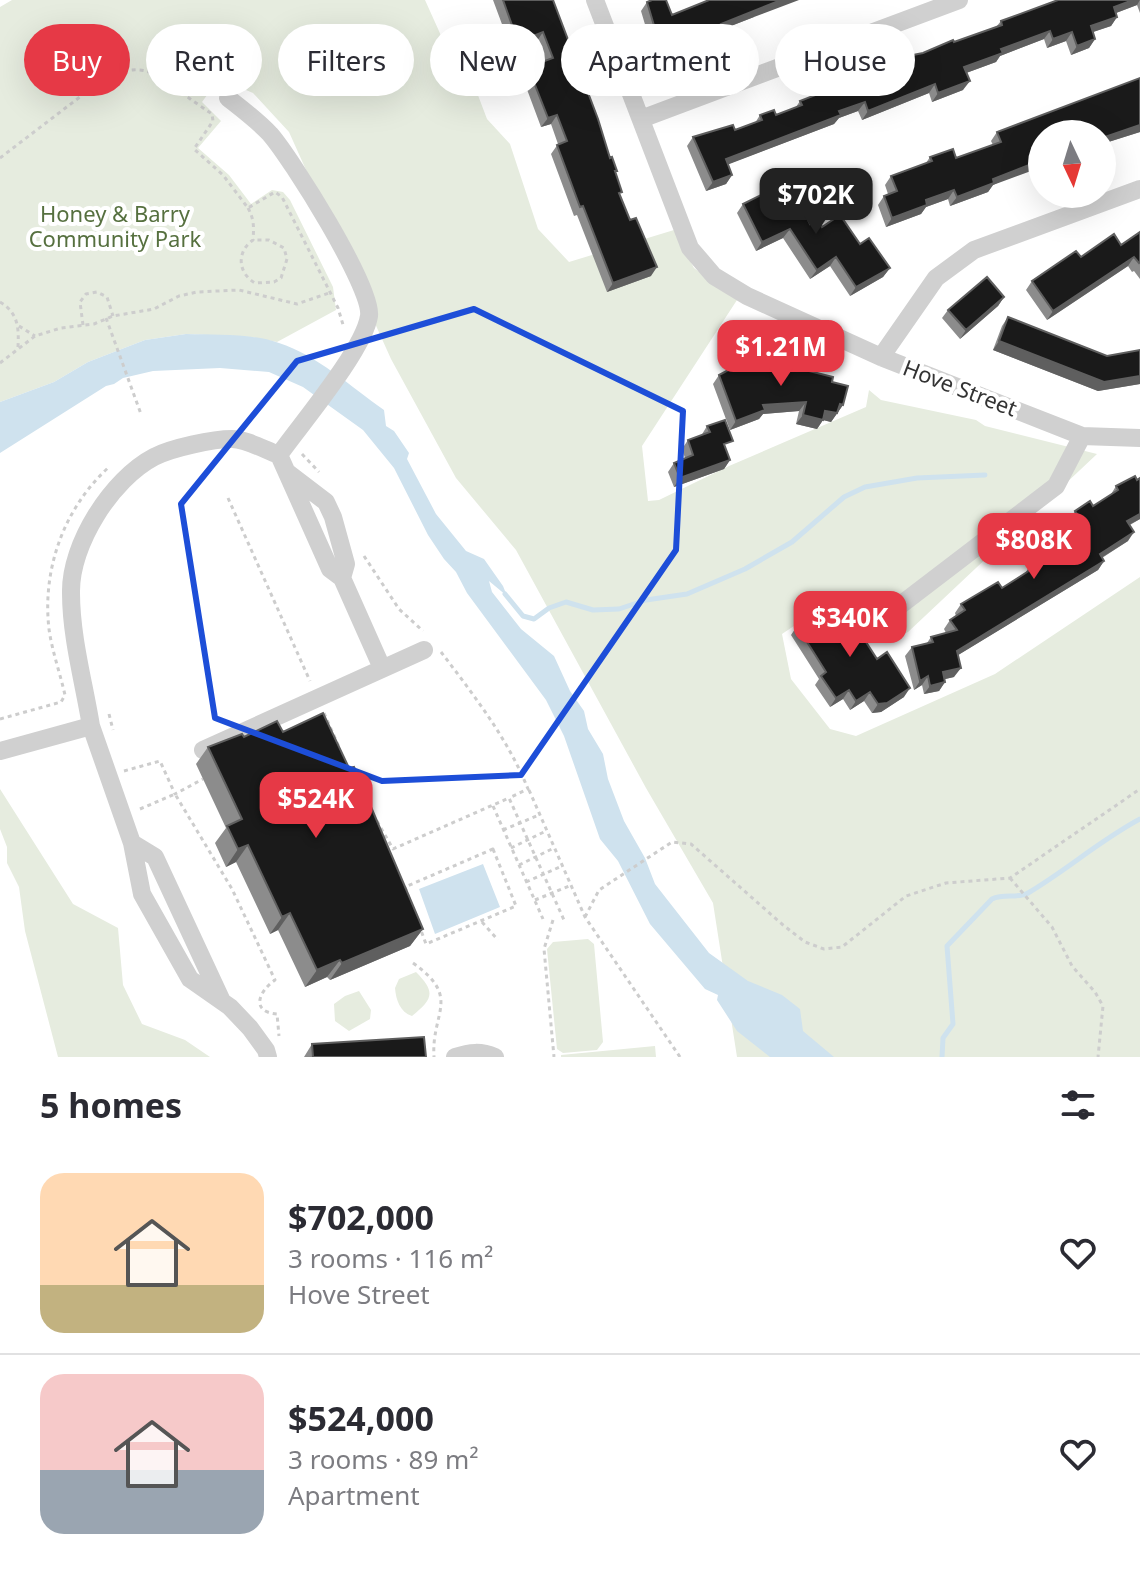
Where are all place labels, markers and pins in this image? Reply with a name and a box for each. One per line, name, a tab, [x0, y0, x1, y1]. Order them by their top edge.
pin: $702K	[760, 168, 872, 236]
pin: $1.21M	[716, 320, 846, 388]
pin: $808K	[978, 513, 1090, 581]
pin: $340K	[794, 591, 906, 659]
pin: $524K	[260, 772, 372, 840]

